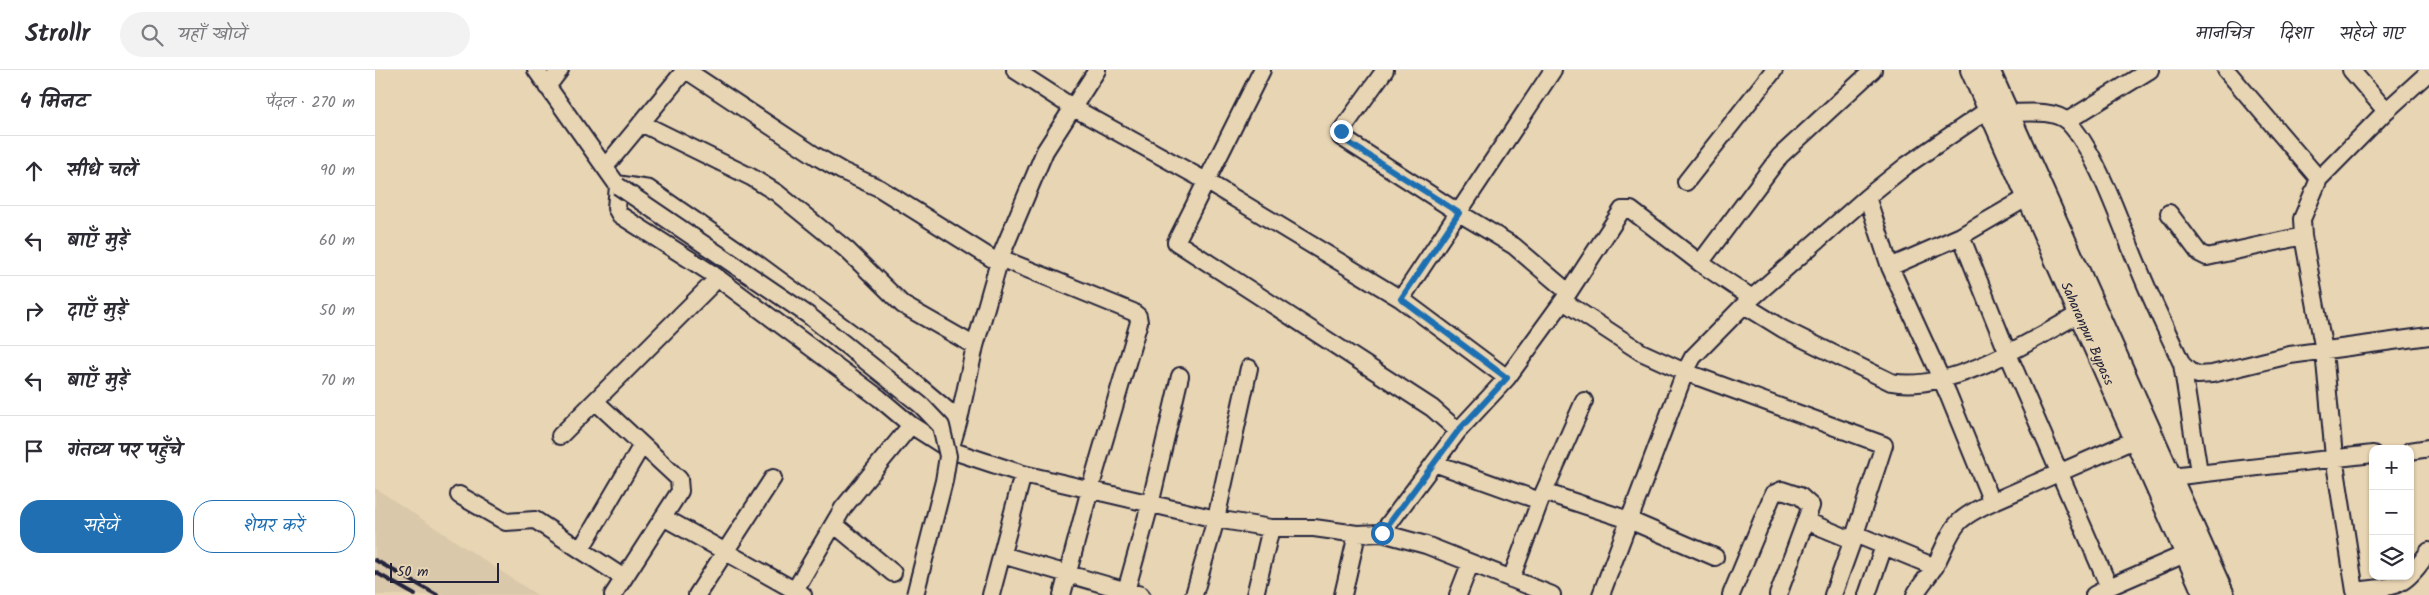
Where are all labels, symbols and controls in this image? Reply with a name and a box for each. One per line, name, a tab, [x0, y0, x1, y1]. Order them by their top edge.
search box	[120, 12, 470, 57]
text: Strollr	[25, 15, 90, 54]
text: यहाँ खोजें	[178, 20, 247, 50]
text: मानचित्र	[2196, 20, 2252, 49]
text: दिशा	[2280, 20, 2312, 49]
text: सहेजे गए	[2340, 20, 2404, 49]
icon: search	[138, 21, 166, 49]
text: 4 मिनट	[20, 86, 87, 119]
text: पैदल · 270 m	[266, 90, 355, 115]
route end	[1330, 120, 1353, 143]
text: सीधे चलें	[67, 156, 137, 186]
icon: ahead	[20, 157, 48, 185]
text: 90 m	[320, 158, 355, 183]
text: बाएँ मुड़ें	[67, 226, 128, 256]
icon: left	[20, 227, 48, 255]
text: 60 m	[319, 228, 355, 253]
street label: Saharanpur Bypass	[2054, 278, 2120, 389]
text: दाएँ मुड़ें	[67, 296, 126, 326]
icon: right	[20, 297, 48, 325]
text: 50 m	[319, 298, 355, 323]
text: बाएँ मुड़ें	[67, 366, 128, 396]
icon: left	[20, 367, 48, 395]
text: 70 m	[320, 368, 355, 393]
text: गंतव्य पर पहुँचे	[67, 436, 182, 466]
icon: arrive	[20, 437, 48, 465]
map controls	[2369, 445, 2414, 580]
button: +	[2369, 445, 2414, 490]
button: −	[2369, 490, 2414, 535]
button: सहेजें	[20, 500, 183, 553]
button: शेयर करें	[193, 500, 355, 553]
route start	[1371, 522, 1394, 545]
button: layers	[2369, 535, 2414, 580]
scale bar	[390, 560, 499, 583]
text: 50 m	[397, 561, 428, 583]

